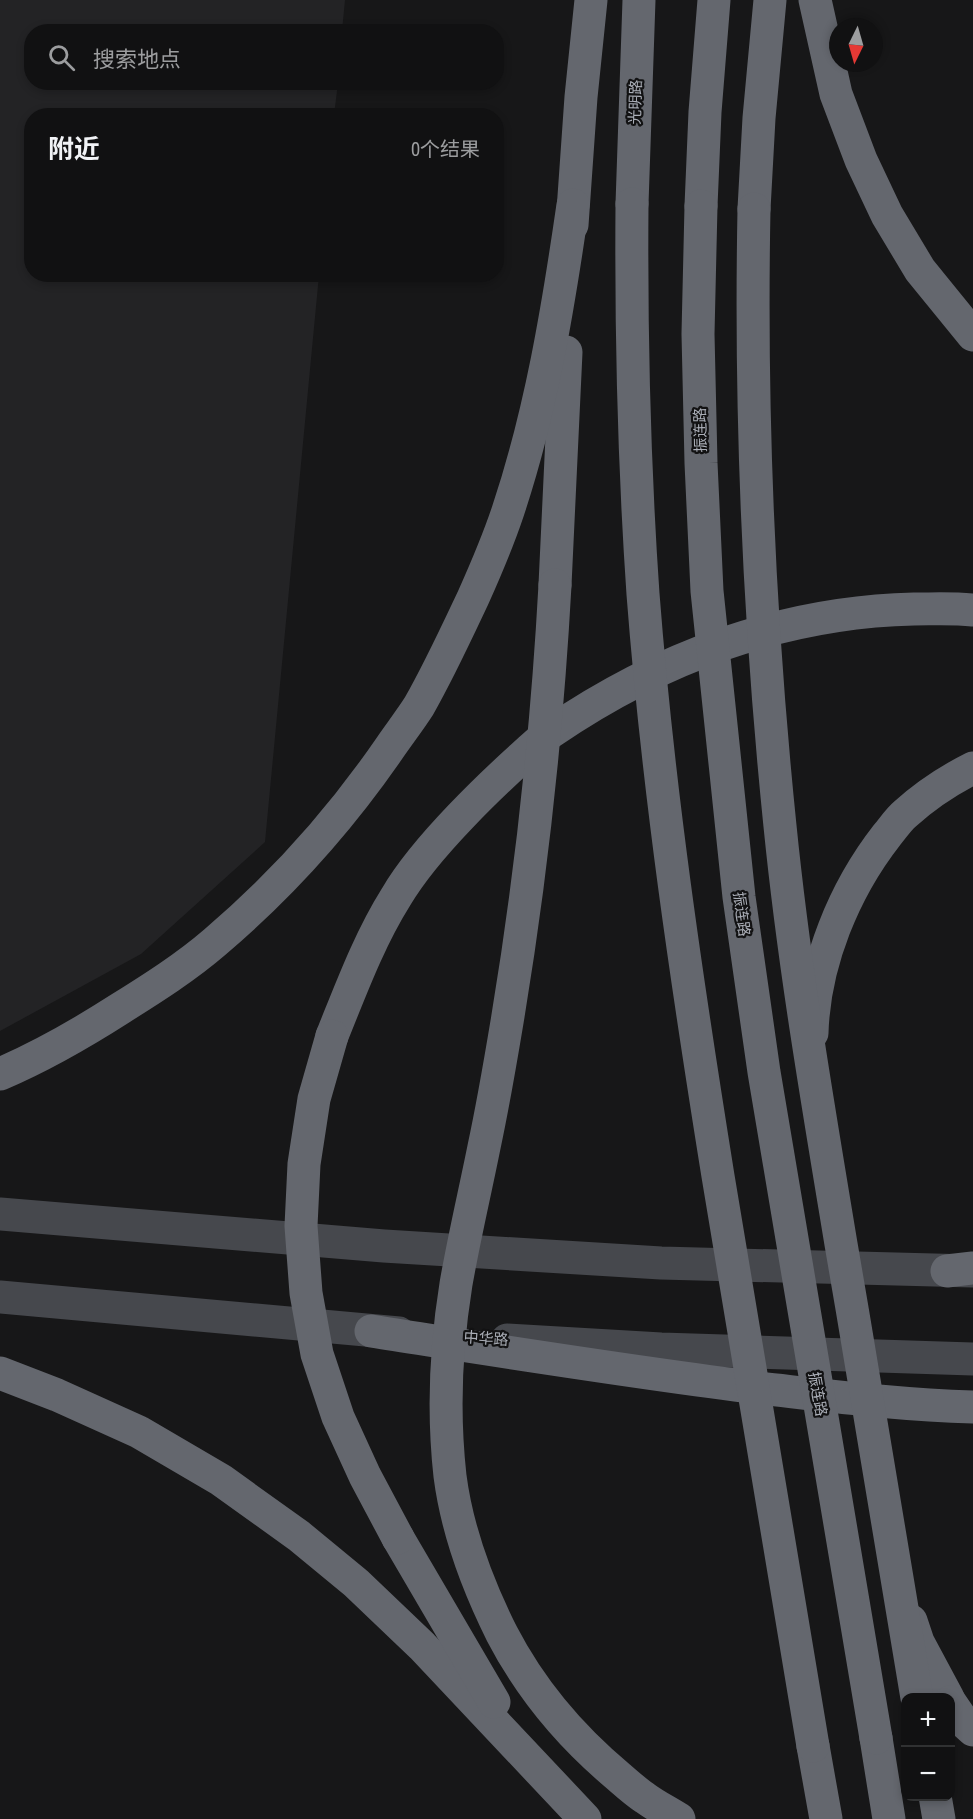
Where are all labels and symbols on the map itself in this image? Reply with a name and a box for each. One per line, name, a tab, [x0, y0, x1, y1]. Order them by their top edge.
north arrow	[829, 18, 883, 72]
street label: 光明路	[624, 79, 646, 125]
street label: 振连路	[689, 407, 711, 453]
street label: 振连路	[728, 890, 756, 938]
street label: 中华路	[463, 1326, 509, 1350]
street label: 振连路	[804, 1370, 832, 1418]

